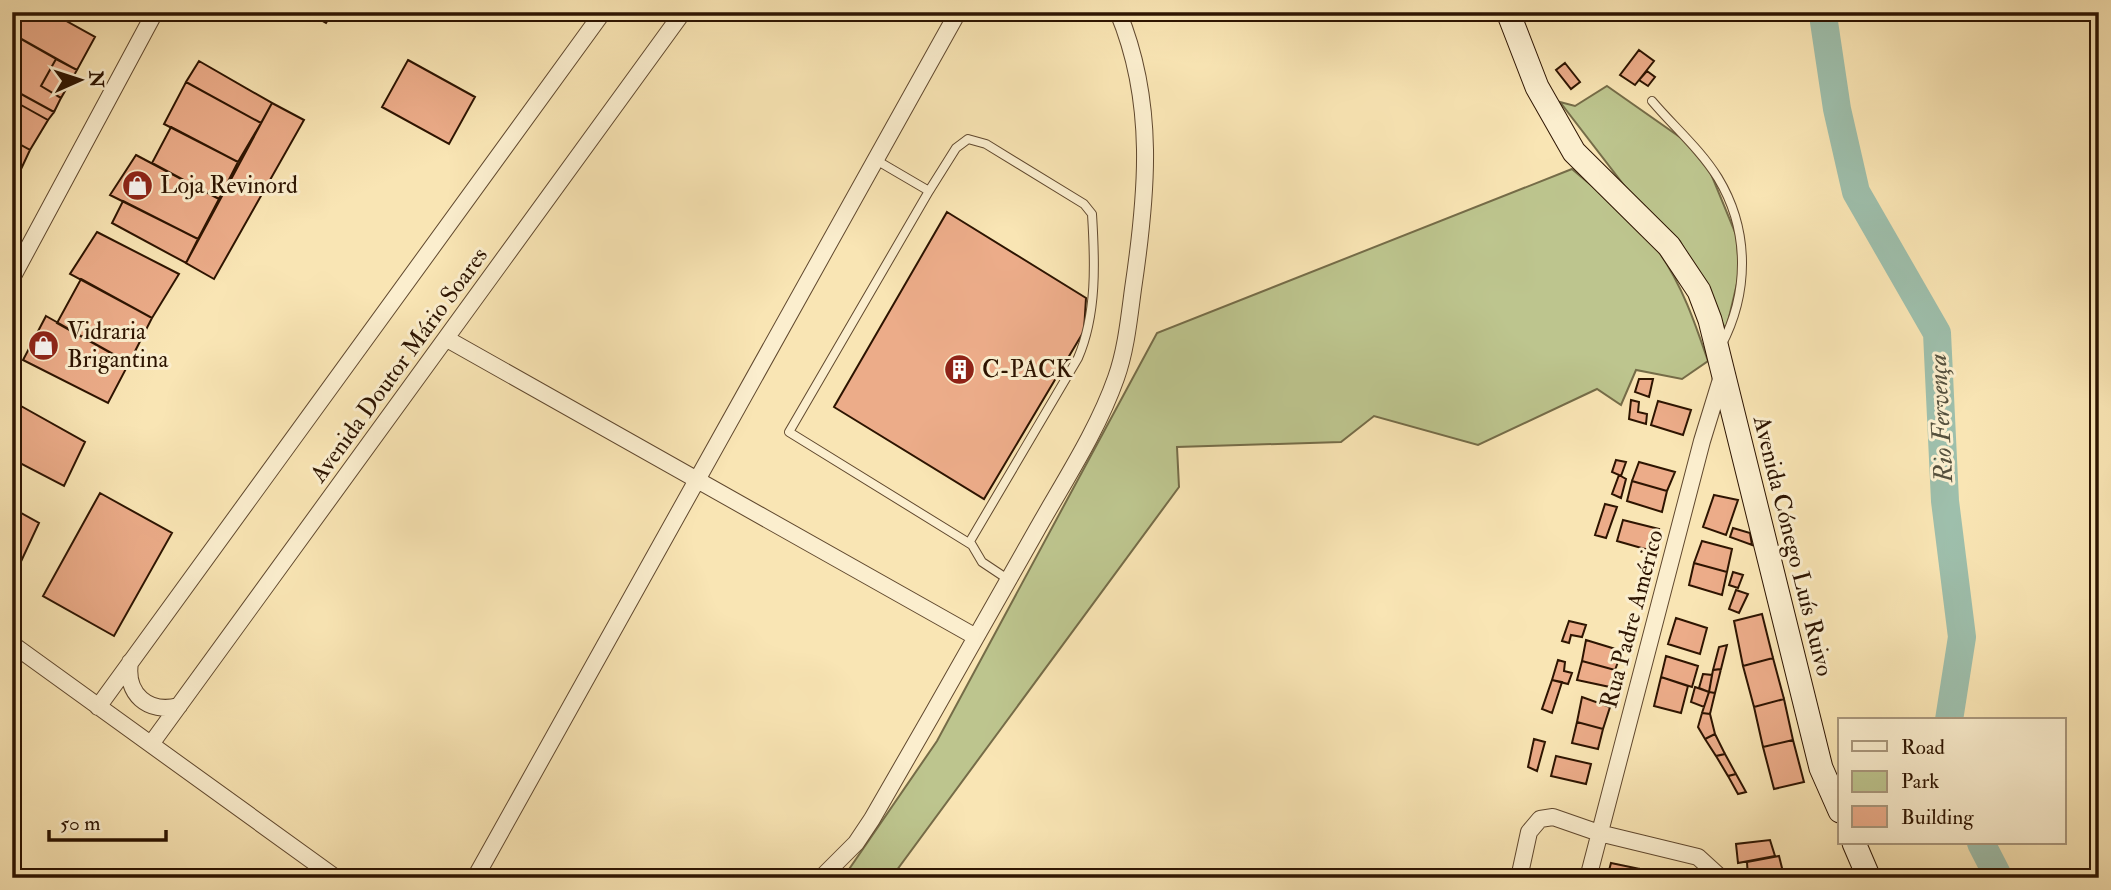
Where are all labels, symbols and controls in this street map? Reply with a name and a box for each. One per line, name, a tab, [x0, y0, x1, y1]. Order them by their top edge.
north arrow	[46, 46, 116, 116]
text: N	[83, 69, 108, 89]
shop icon: Loja Revinord	[120, 168, 154, 202]
place label: Loja Revinord	[160, 170, 298, 201]
street label: Avenida Doutor Mário Soares	[303, 241, 495, 490]
place label: Vidraria Brigantina	[67, 316, 169, 375]
shop icon: Vidraria Brigantina	[27, 328, 61, 362]
building icon: C-PACK	[942, 352, 976, 386]
water label: Rio Fervença	[1922, 353, 1960, 484]
place label: C-PACK	[982, 354, 1073, 385]
street label: Avenida Cónego Luís Ruivo	[1745, 412, 1840, 679]
street label: Rua Padre Américo	[1593, 526, 1671, 712]
legend	[1838, 718, 2066, 844]
text: Road	[1901, 734, 1946, 761]
text: Park	[1901, 768, 1939, 795]
scale bar	[49, 799, 166, 843]
text: Building	[1901, 804, 1974, 831]
text: 50 m	[60, 810, 101, 837]

